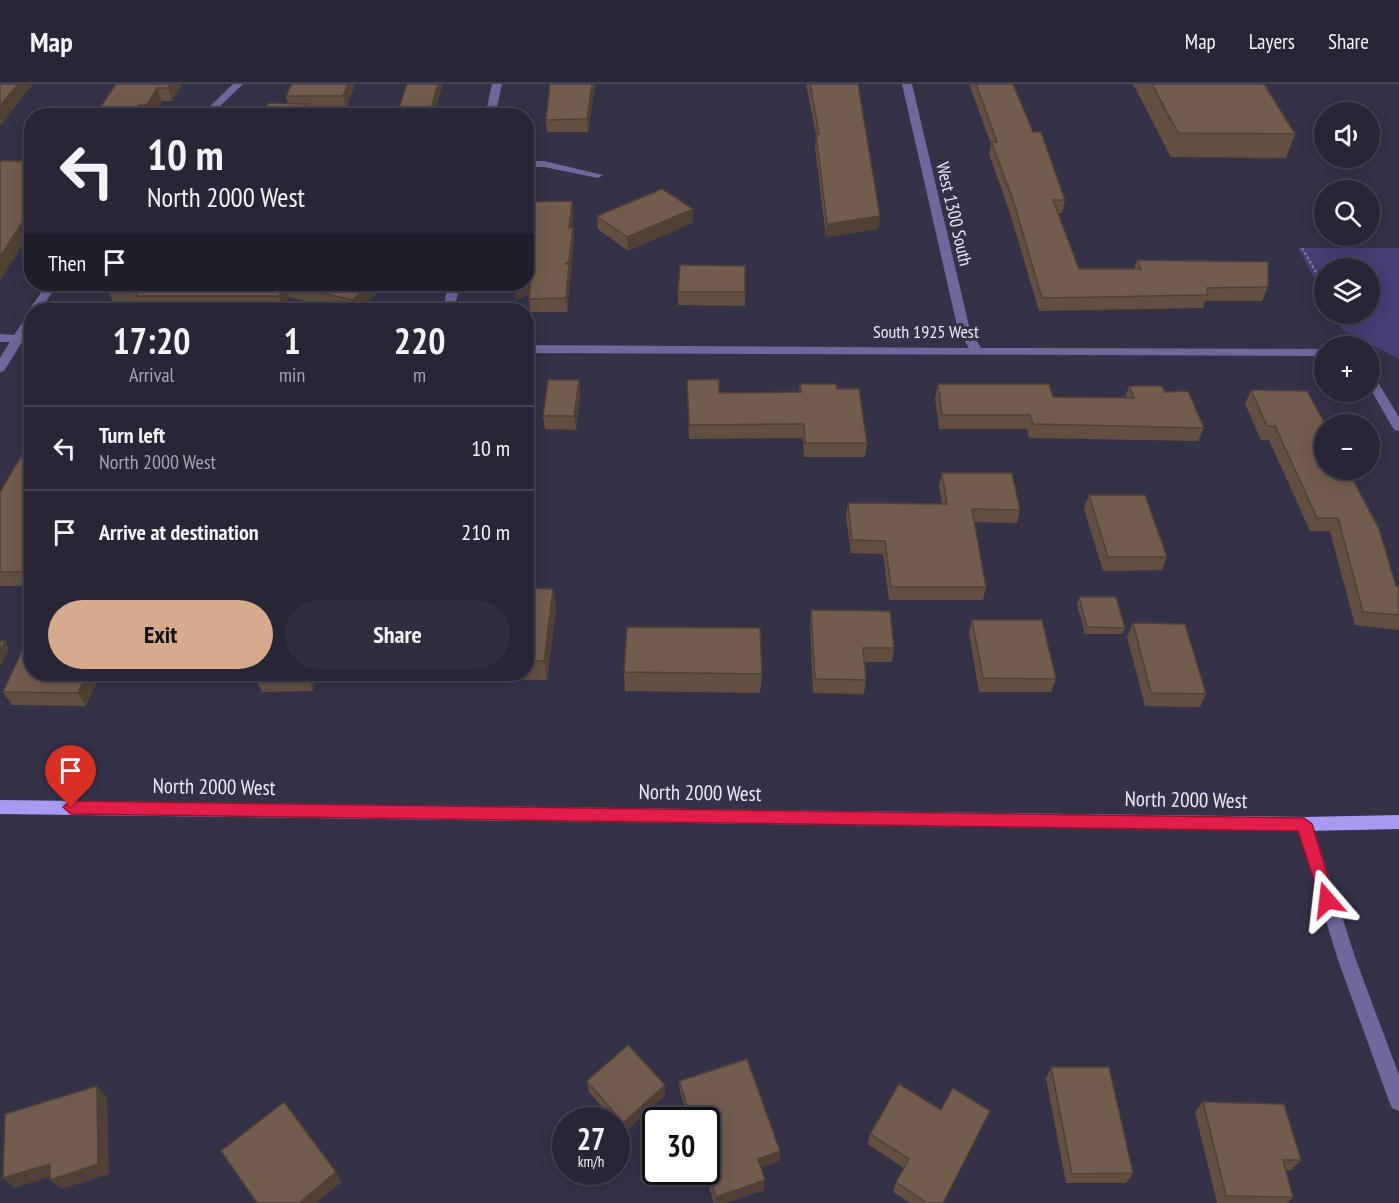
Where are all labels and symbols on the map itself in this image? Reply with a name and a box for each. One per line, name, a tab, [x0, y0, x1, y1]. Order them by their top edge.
street label: West 1300 South	[931, 160, 978, 268]
street label: South 1925 West	[873, 320, 979, 343]
pin	[45, 745, 96, 807]
street label: North 2000 West	[152, 772, 276, 801]
street label: North 2000 West	[638, 778, 762, 807]
street label: North 2000 West	[1124, 785, 1248, 814]
position arrow	[1295, 868, 1359, 932]
speed limit sign: 30	[642, 1107, 720, 1185]

